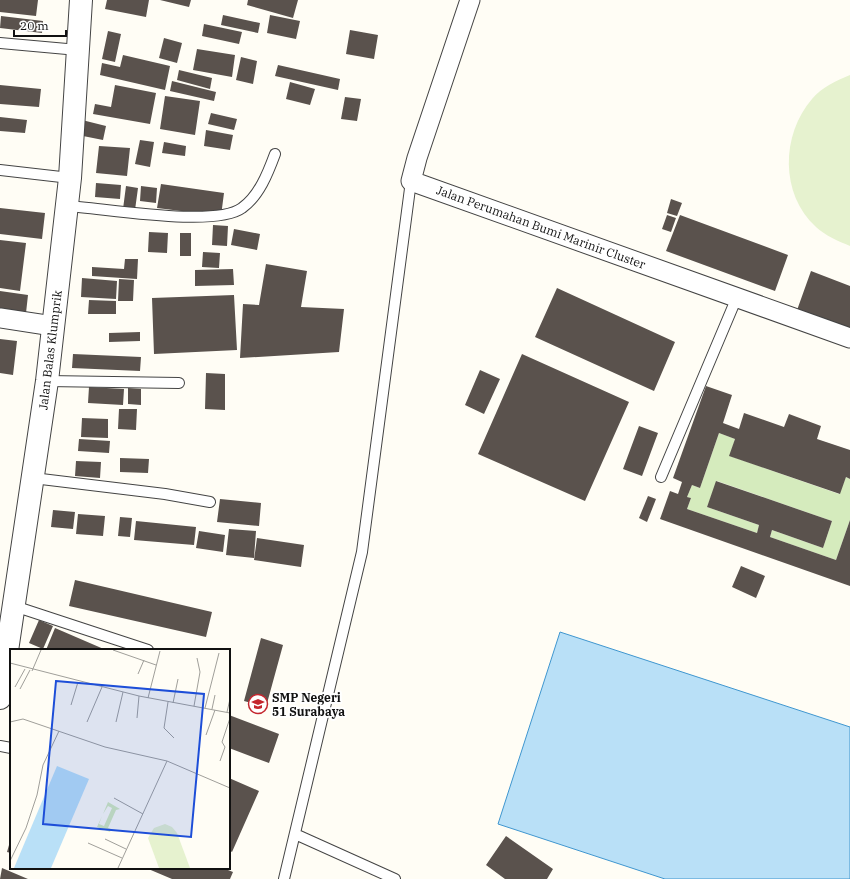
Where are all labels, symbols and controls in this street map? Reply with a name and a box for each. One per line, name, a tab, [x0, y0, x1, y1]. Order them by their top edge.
scale bar	[14, 12, 66, 38]
text: 20 m	[20, 18, 49, 33]
street label: Jalan Perumahan Bumi Marinir Cluster	[434, 182, 648, 272]
street label: Jalan Balas Klumprik	[35, 289, 65, 411]
inset map	[10, 649, 230, 869]
place label: SMP Negeri 51 Surabaya	[272, 690, 345, 719]
school or university icon: SMP Negeri 51 Surabaya	[247, 693, 269, 715]

